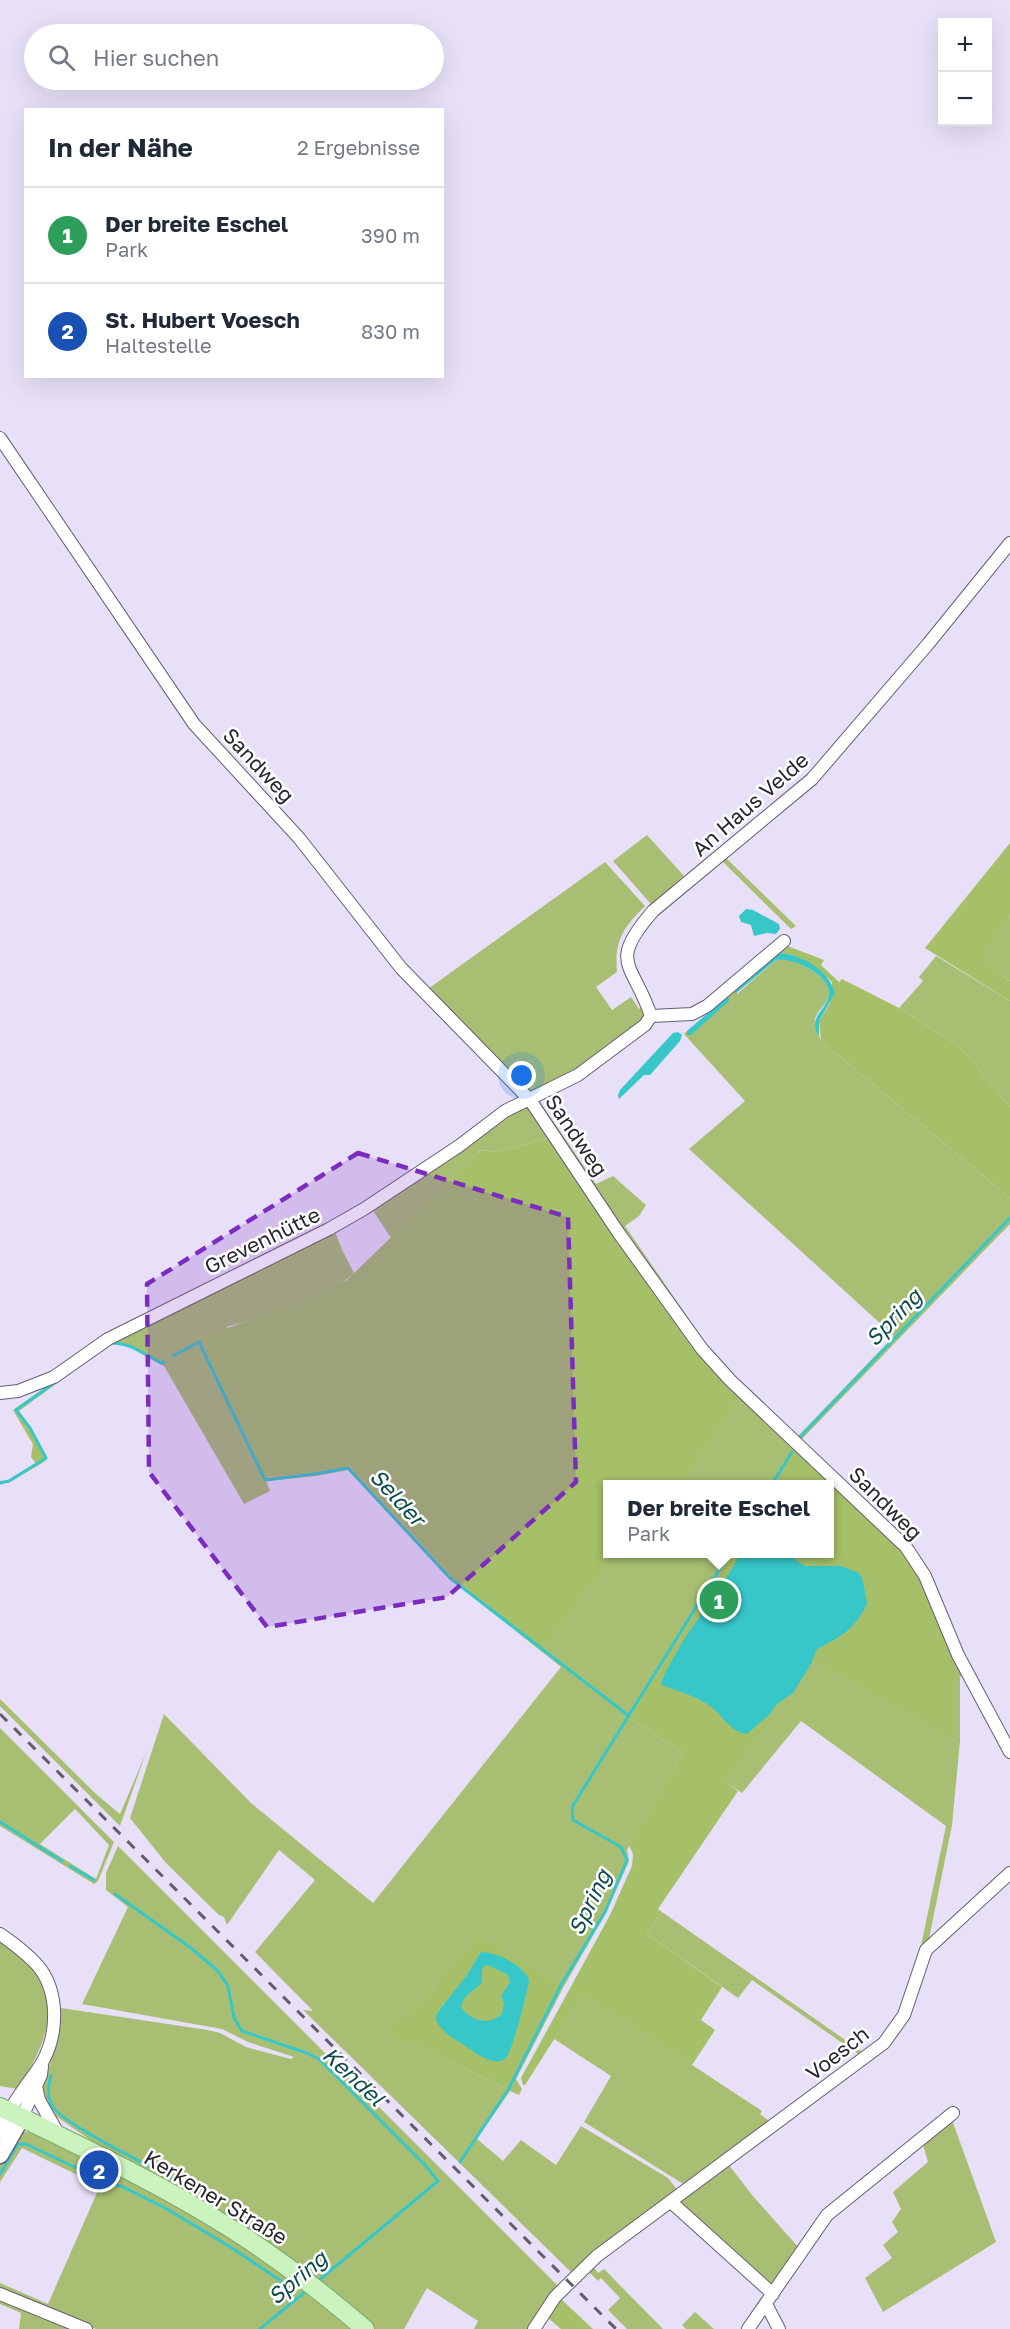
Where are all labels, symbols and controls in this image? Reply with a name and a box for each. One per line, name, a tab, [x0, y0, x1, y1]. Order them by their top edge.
map controls	[938, 18, 992, 126]
button: +	[938, 18, 992, 72]
search box	[24, 24, 444, 90]
icon: search	[45, 41, 78, 74]
text: Hier suchen	[93, 44, 219, 71]
button: −	[938, 72, 992, 126]
text: In der Nähe	[48, 132, 193, 163]
text: 2 Ergebnisse	[297, 135, 420, 159]
text: Der breite Eschel	[105, 210, 288, 237]
text: 1	[62, 223, 73, 247]
text: 390 m	[361, 223, 420, 247]
text: Park	[105, 237, 148, 261]
text: St. Hubert Voesch	[105, 306, 300, 333]
text: 2	[61, 319, 74, 343]
text: 830 m	[361, 319, 420, 343]
text: Haltestelle	[105, 333, 212, 357]
street label: Sandweg	[218, 722, 300, 808]
street label: An Haus Velde	[686, 746, 814, 862]
your location	[507, 1061, 536, 1090]
street label: Sandweg	[540, 1089, 614, 1181]
street label: Grevenhütte	[200, 1201, 324, 1279]
water label: Spring	[859, 1282, 928, 1351]
street label: Sandweg	[844, 1461, 928, 1545]
water label: Selder	[365, 1463, 434, 1534]
popup	[603, 1480, 834, 1558]
text: Der breite Eschel	[627, 1494, 810, 1521]
text: Park	[627, 1521, 670, 1545]
pin: 1	[700, 1578, 738, 1622]
water label: Spring	[562, 1864, 617, 1939]
street label: Voesch	[800, 2020, 874, 2086]
water label: Kendel	[318, 2041, 391, 2112]
street label: Kerkener Straße	[140, 2144, 292, 2250]
pin: 2	[80, 2148, 118, 2192]
water label: Spring	[262, 2243, 333, 2310]

